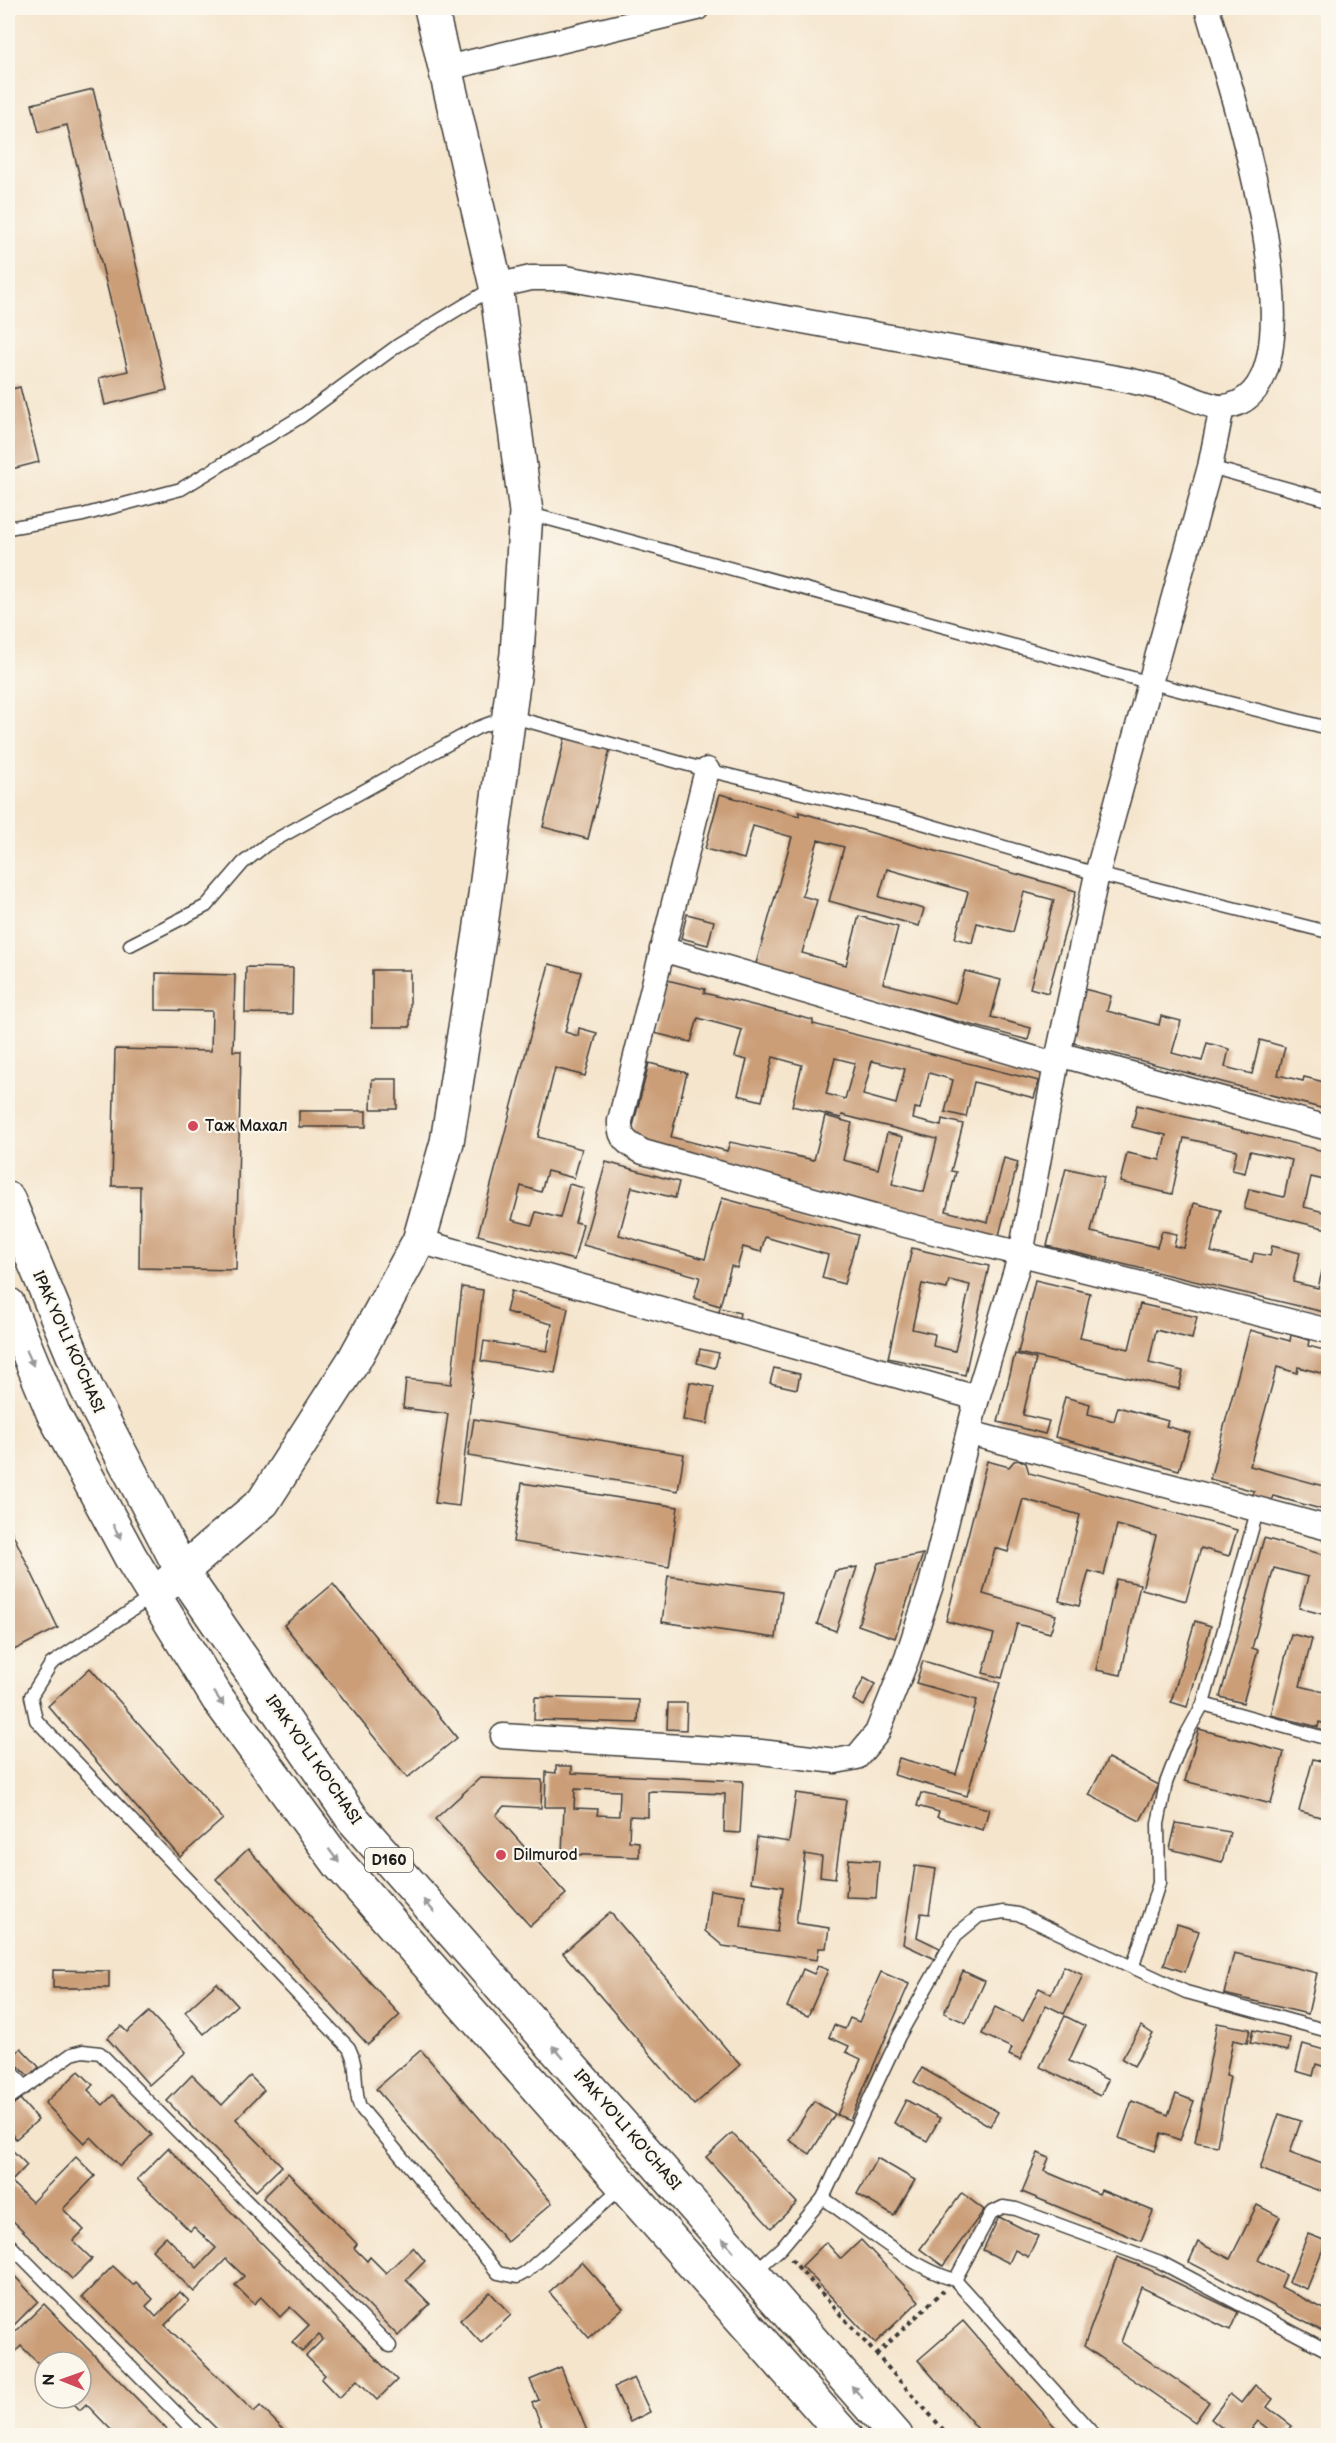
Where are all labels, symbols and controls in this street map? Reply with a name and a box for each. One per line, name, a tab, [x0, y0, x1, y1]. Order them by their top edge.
place label: Таж Махал	[205, 1117, 288, 1136]
marker: Таж Махал	[186, 1119, 200, 1133]
street label: IPAK YO'LI KO'CHASI	[28, 1268, 108, 1416]
one-way arrow	[25, 1350, 35, 1368]
one-way arrow	[112, 1524, 122, 1541]
one-way arrow	[213, 1691, 224, 1707]
street label: IPAK YO'LI KO'CHASI	[261, 1692, 365, 1828]
place label: Dilmurod	[513, 1846, 578, 1865]
one-way arrow	[328, 1848, 340, 1864]
road number: D160	[365, 1848, 413, 1872]
marker: Dilmurod	[494, 1848, 508, 1862]
one-way arrow	[422, 1898, 436, 1913]
one-way arrow	[552, 2045, 565, 2060]
street label: IPAK YO'LI KO'CHASI	[569, 2066, 685, 2194]
one-way arrow	[722, 2237, 735, 2253]
north arrow	[33, 2350, 93, 2410]
text: N	[40, 2374, 59, 2386]
one-way arrow	[850, 2384, 864, 2399]

